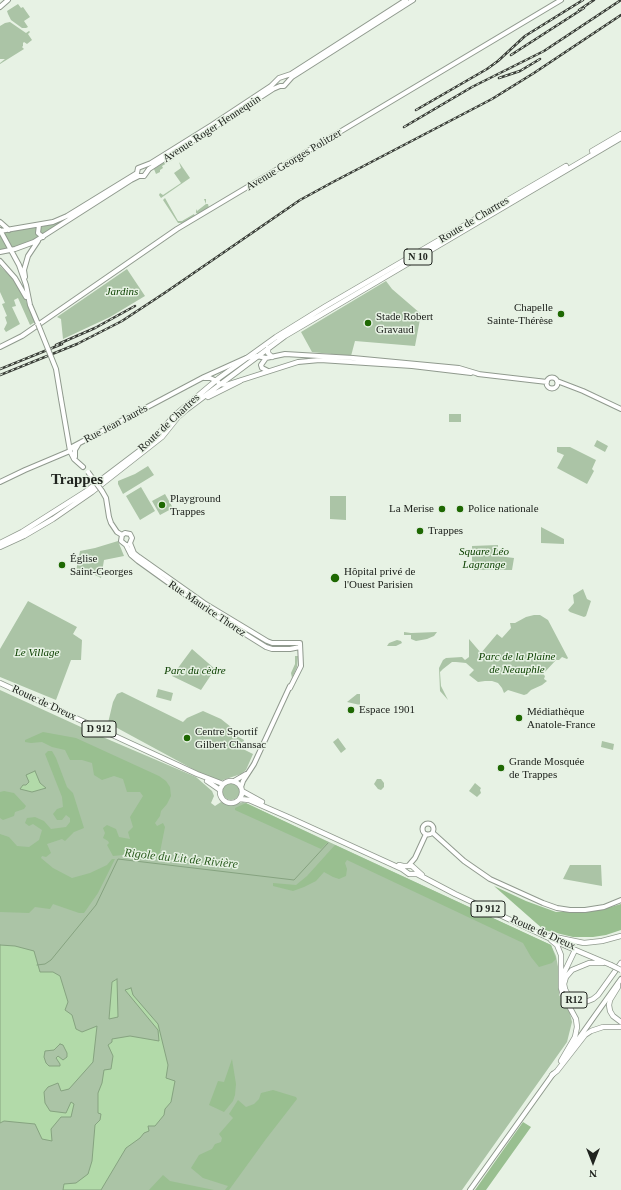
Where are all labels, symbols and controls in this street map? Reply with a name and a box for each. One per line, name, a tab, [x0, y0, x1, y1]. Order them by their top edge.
street label: Avenue Roger Hennequin	[161, 92, 263, 166]
street label: Avenue Georges Politzer	[244, 126, 344, 194]
street label: Route de Chartres	[437, 194, 511, 246]
road number: N 10	[404, 249, 432, 265]
park label: Jardins	[106, 285, 138, 299]
place label: Chapelle Sainte-Thérèse	[487, 301, 553, 327]
marker: Chapelle Sainte-Thérèse	[556, 309, 566, 319]
place label: Stade Robert Gravaud	[376, 310, 433, 336]
marker: Stade Robert Gravaud	[363, 318, 373, 328]
street label: Route de Chartres	[135, 391, 203, 455]
street label: Rue Jean Jaurès	[82, 402, 150, 446]
district label: Trappes	[51, 471, 103, 489]
place label: Playground Trappes	[170, 492, 221, 518]
marker: Playground Trappes	[157, 500, 167, 510]
place label: La Merise	[389, 502, 434, 516]
place label: Police nationale	[468, 502, 539, 516]
marker: La Merise	[437, 504, 447, 514]
marker: Police nationale	[455, 504, 465, 514]
place label: Trappes	[428, 524, 463, 538]
marker: Trappes	[415, 526, 425, 536]
park label: Square Léo Lagrange	[459, 545, 509, 571]
place label: Église Saint-Georges	[70, 552, 133, 578]
marker: Église Saint-Georges	[57, 560, 67, 570]
place label: Hôpital privé de l'Ouest Parisien	[344, 565, 415, 591]
marker: Hôpital privé de l'Ouest Parisien	[329, 572, 341, 584]
street label: Rue Maurice Thorez	[166, 578, 248, 640]
park label: Le Village	[15, 646, 59, 660]
park label: Parc de la Plaine de Neauphle	[479, 650, 555, 676]
park label: Parc du cèdre	[164, 664, 226, 678]
street label: Route de Dreux	[10, 682, 78, 724]
place label: Espace 1901	[359, 703, 415, 717]
marker: Espace 1901	[346, 705, 356, 715]
place label: Médiathèque Anatole-France	[527, 705, 595, 731]
marker: Médiathèque Anatole-France	[514, 713, 524, 723]
road number: D 912	[82, 721, 116, 737]
place label: Centre Sportif Gilbert Chansac	[195, 725, 266, 751]
marker: Centre Sportif Gilbert Chansac	[182, 733, 192, 743]
place label: Grande Mosquée de Trappes	[509, 755, 584, 781]
marker: Grande Mosquée de Trappes	[496, 763, 506, 773]
water label: Rigole du Lit de Rivière	[123, 846, 239, 872]
road number: D 912	[471, 901, 505, 917]
street label: Route de Dreux	[509, 913, 577, 953]
road number: R12	[561, 992, 587, 1008]
north arrow	[573, 1142, 613, 1182]
text: N	[589, 1168, 597, 1180]

